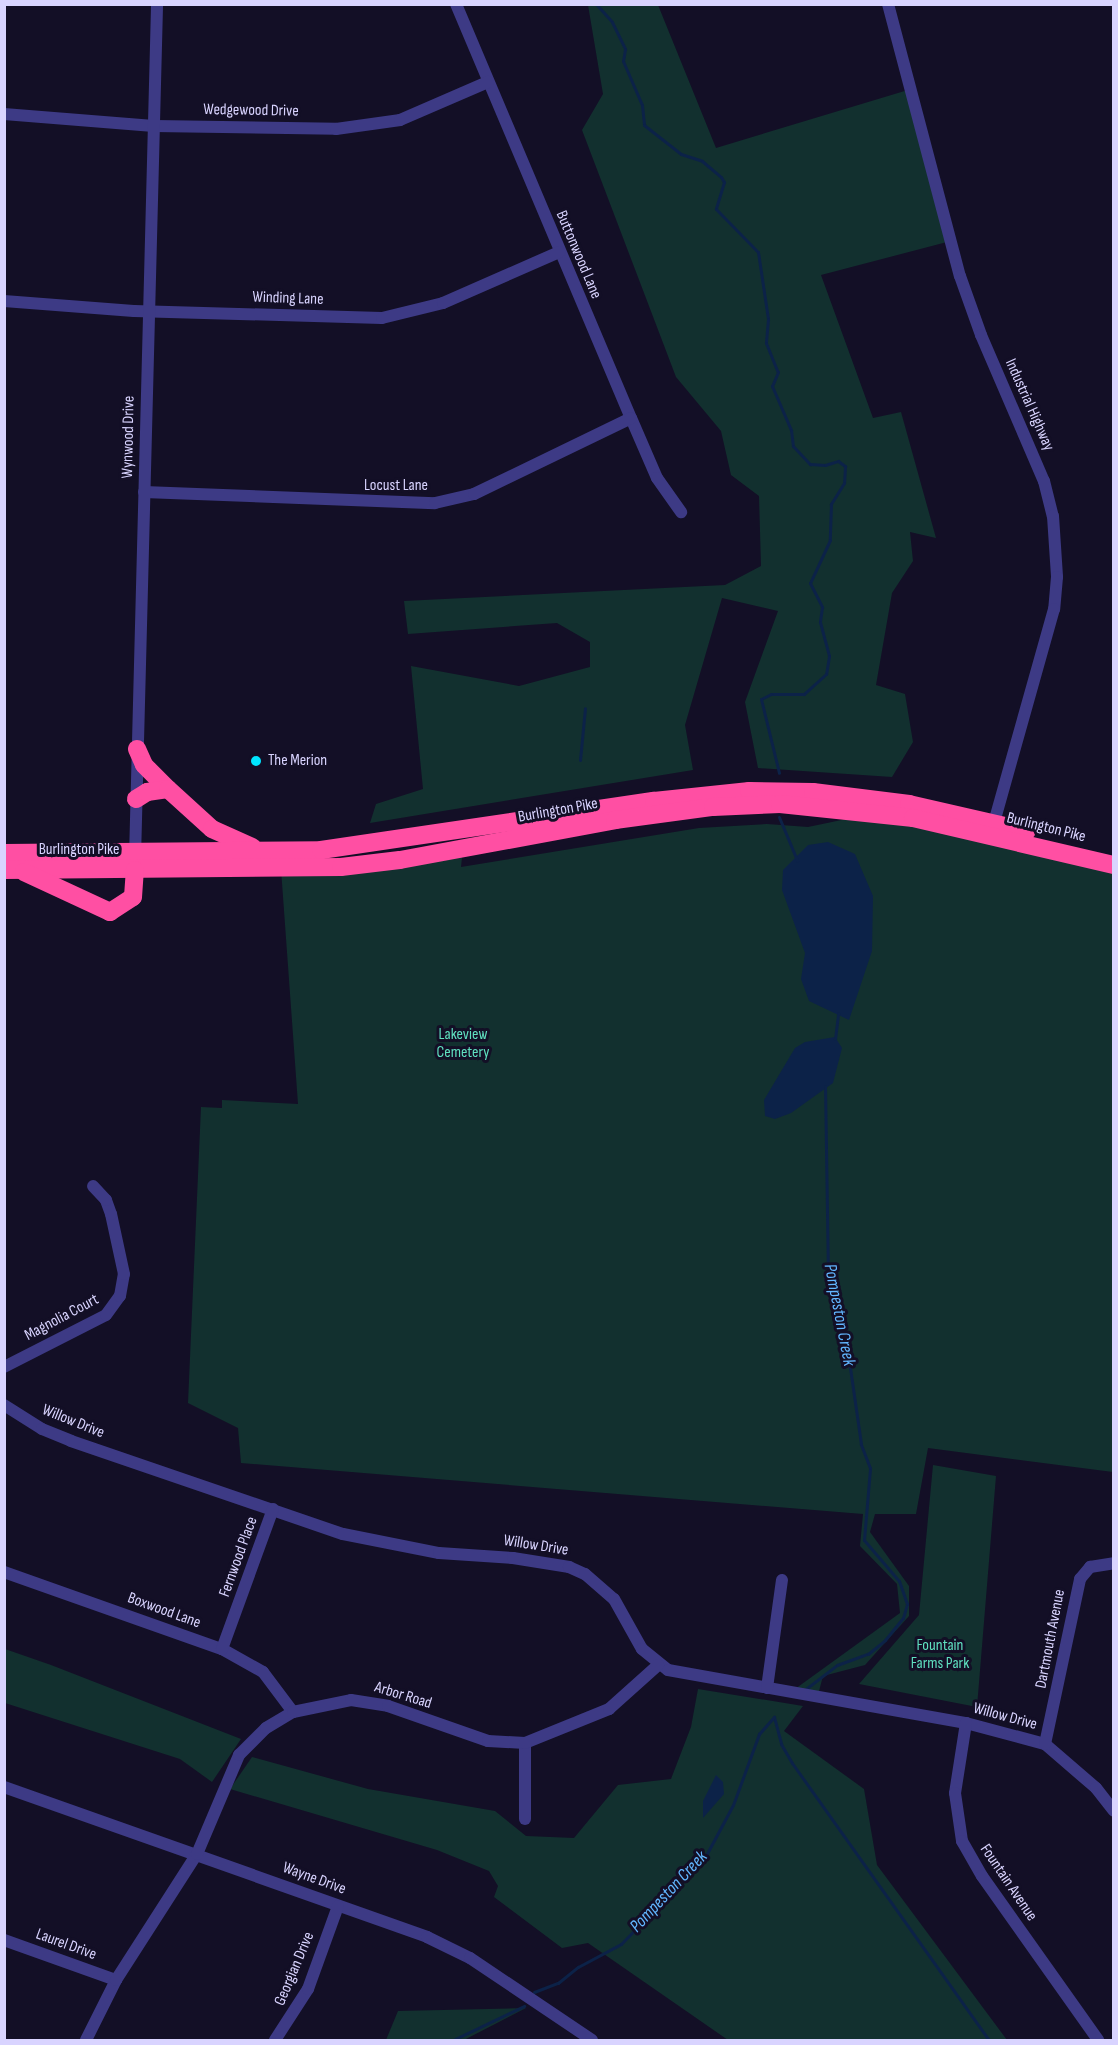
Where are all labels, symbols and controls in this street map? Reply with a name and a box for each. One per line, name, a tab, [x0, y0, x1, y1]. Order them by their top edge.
street label: Wedgewood Drive	[203, 101, 299, 121]
street label: Buttonwood Lane	[551, 208, 605, 302]
street label: Winding Lane	[252, 288, 324, 310]
street label: Industrial Highway	[1000, 356, 1058, 454]
street label: Wynwood Drive	[119, 396, 139, 478]
street label: Locust Lane	[364, 476, 428, 496]
place label: The Merion	[268, 751, 327, 771]
marker: The Merion	[249, 754, 263, 768]
street label: Burlington Pike	[517, 795, 599, 827]
street label: Burlington Pike	[1005, 809, 1087, 847]
street label: Burlington Pike	[39, 840, 119, 860]
park label: Lakeview Cemetery	[437, 1025, 489, 1063]
water label: Pompeston Creek	[819, 1262, 859, 1368]
street label: Magnolia Court	[22, 1290, 102, 1346]
street label: Willow Drive	[39, 1401, 107, 1443]
street label: Fernwood Place	[216, 1514, 262, 1600]
street label: Willow Drive	[502, 1531, 570, 1561]
street label: Dartmouth Avenue	[1032, 1588, 1070, 1690]
street label: Boxwood Lane	[125, 1589, 203, 1633]
park label: Fountain Farms Park	[911, 1636, 969, 1674]
street label: Arbor Road	[372, 1678, 434, 1714]
street label: Willow Drive	[971, 1699, 1039, 1735]
street label: Fountain Avenue	[975, 1841, 1041, 1925]
water label: Pompeston Creek	[626, 1847, 712, 1937]
street label: Wayne Drive	[280, 1859, 348, 1899]
street label: Laurel Drive	[33, 1925, 99, 1965]
street label: Georgian Drive	[271, 1929, 319, 2009]

